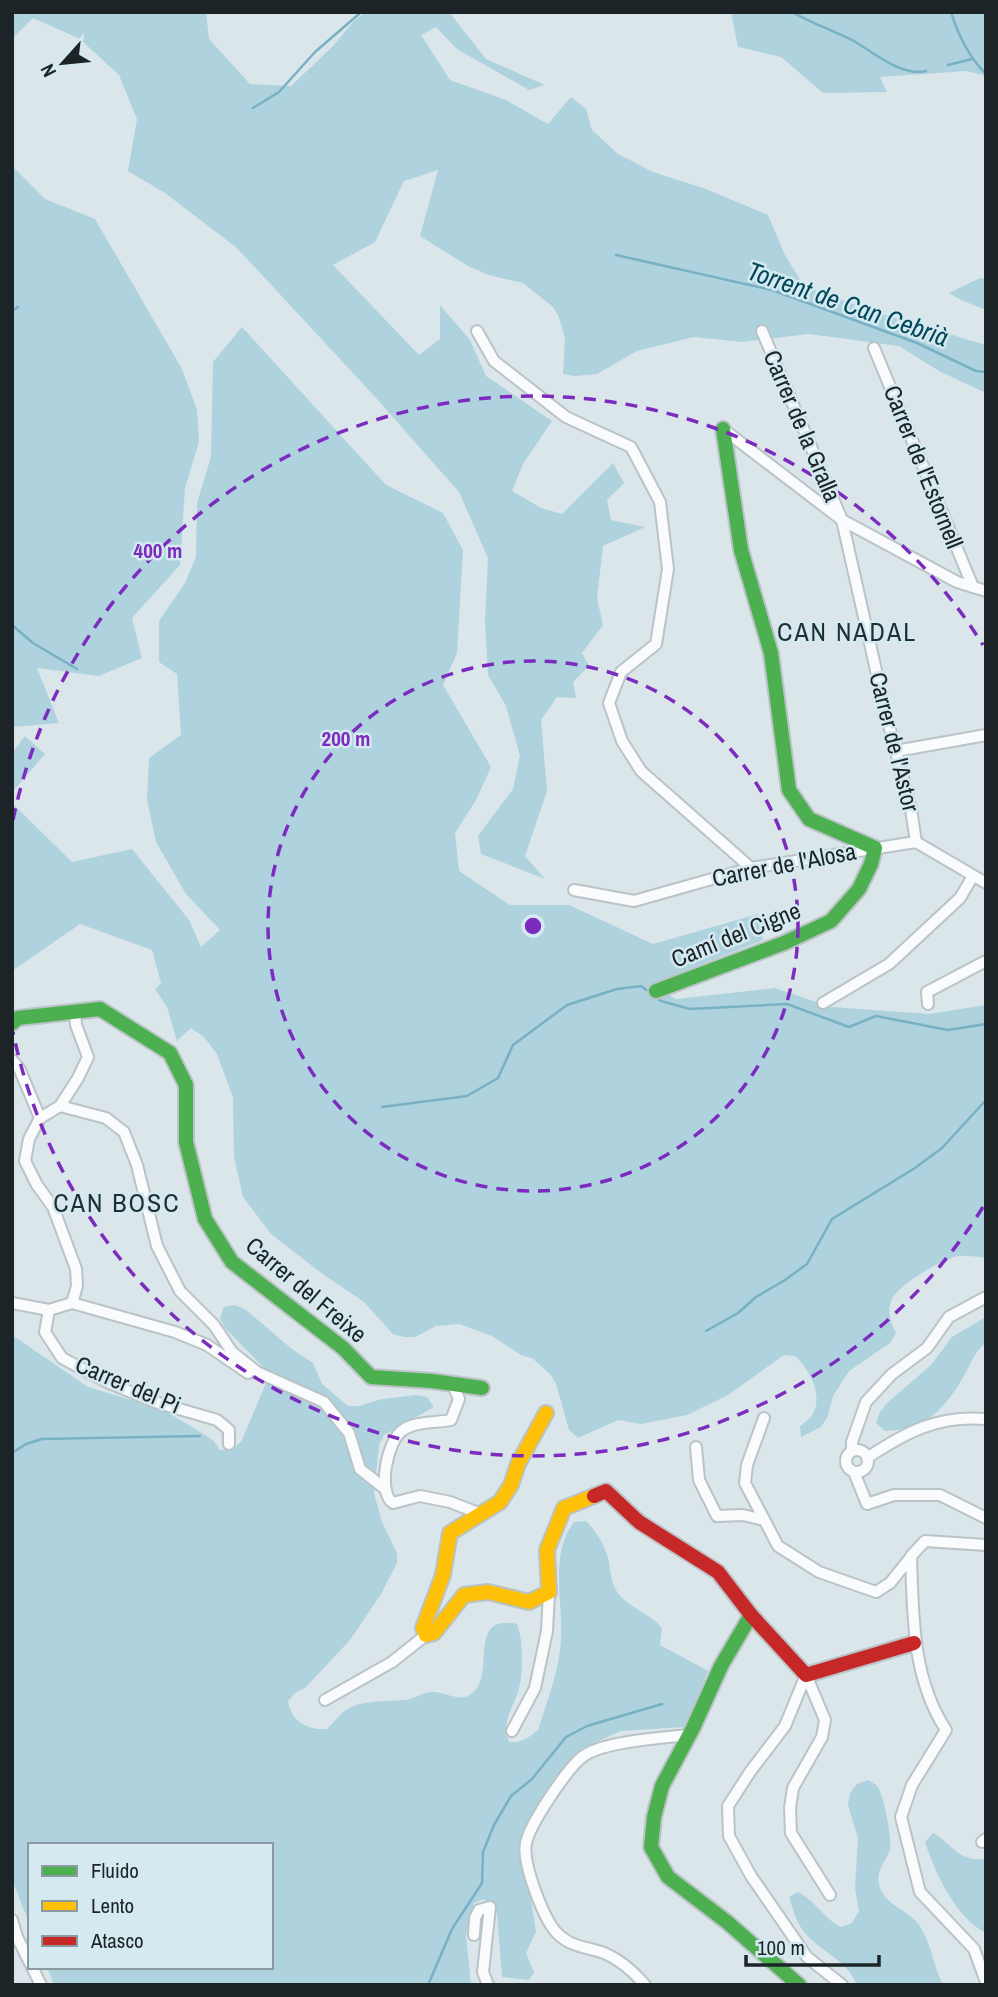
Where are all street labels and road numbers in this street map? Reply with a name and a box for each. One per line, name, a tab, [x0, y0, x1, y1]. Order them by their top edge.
street label: Carrer de la Gralla	[757, 345, 849, 506]
street label: Carrer de l'Estornell	[877, 380, 971, 553]
street label: Carrer de l'Astor	[862, 669, 928, 815]
street label: Carrer de l'Alosa	[709, 834, 859, 894]
street label: Camí del Cigne	[666, 894, 805, 975]
street label: Carrer del Freixe	[239, 1229, 374, 1349]
street label: Carrer del Pi	[71, 1348, 186, 1421]

